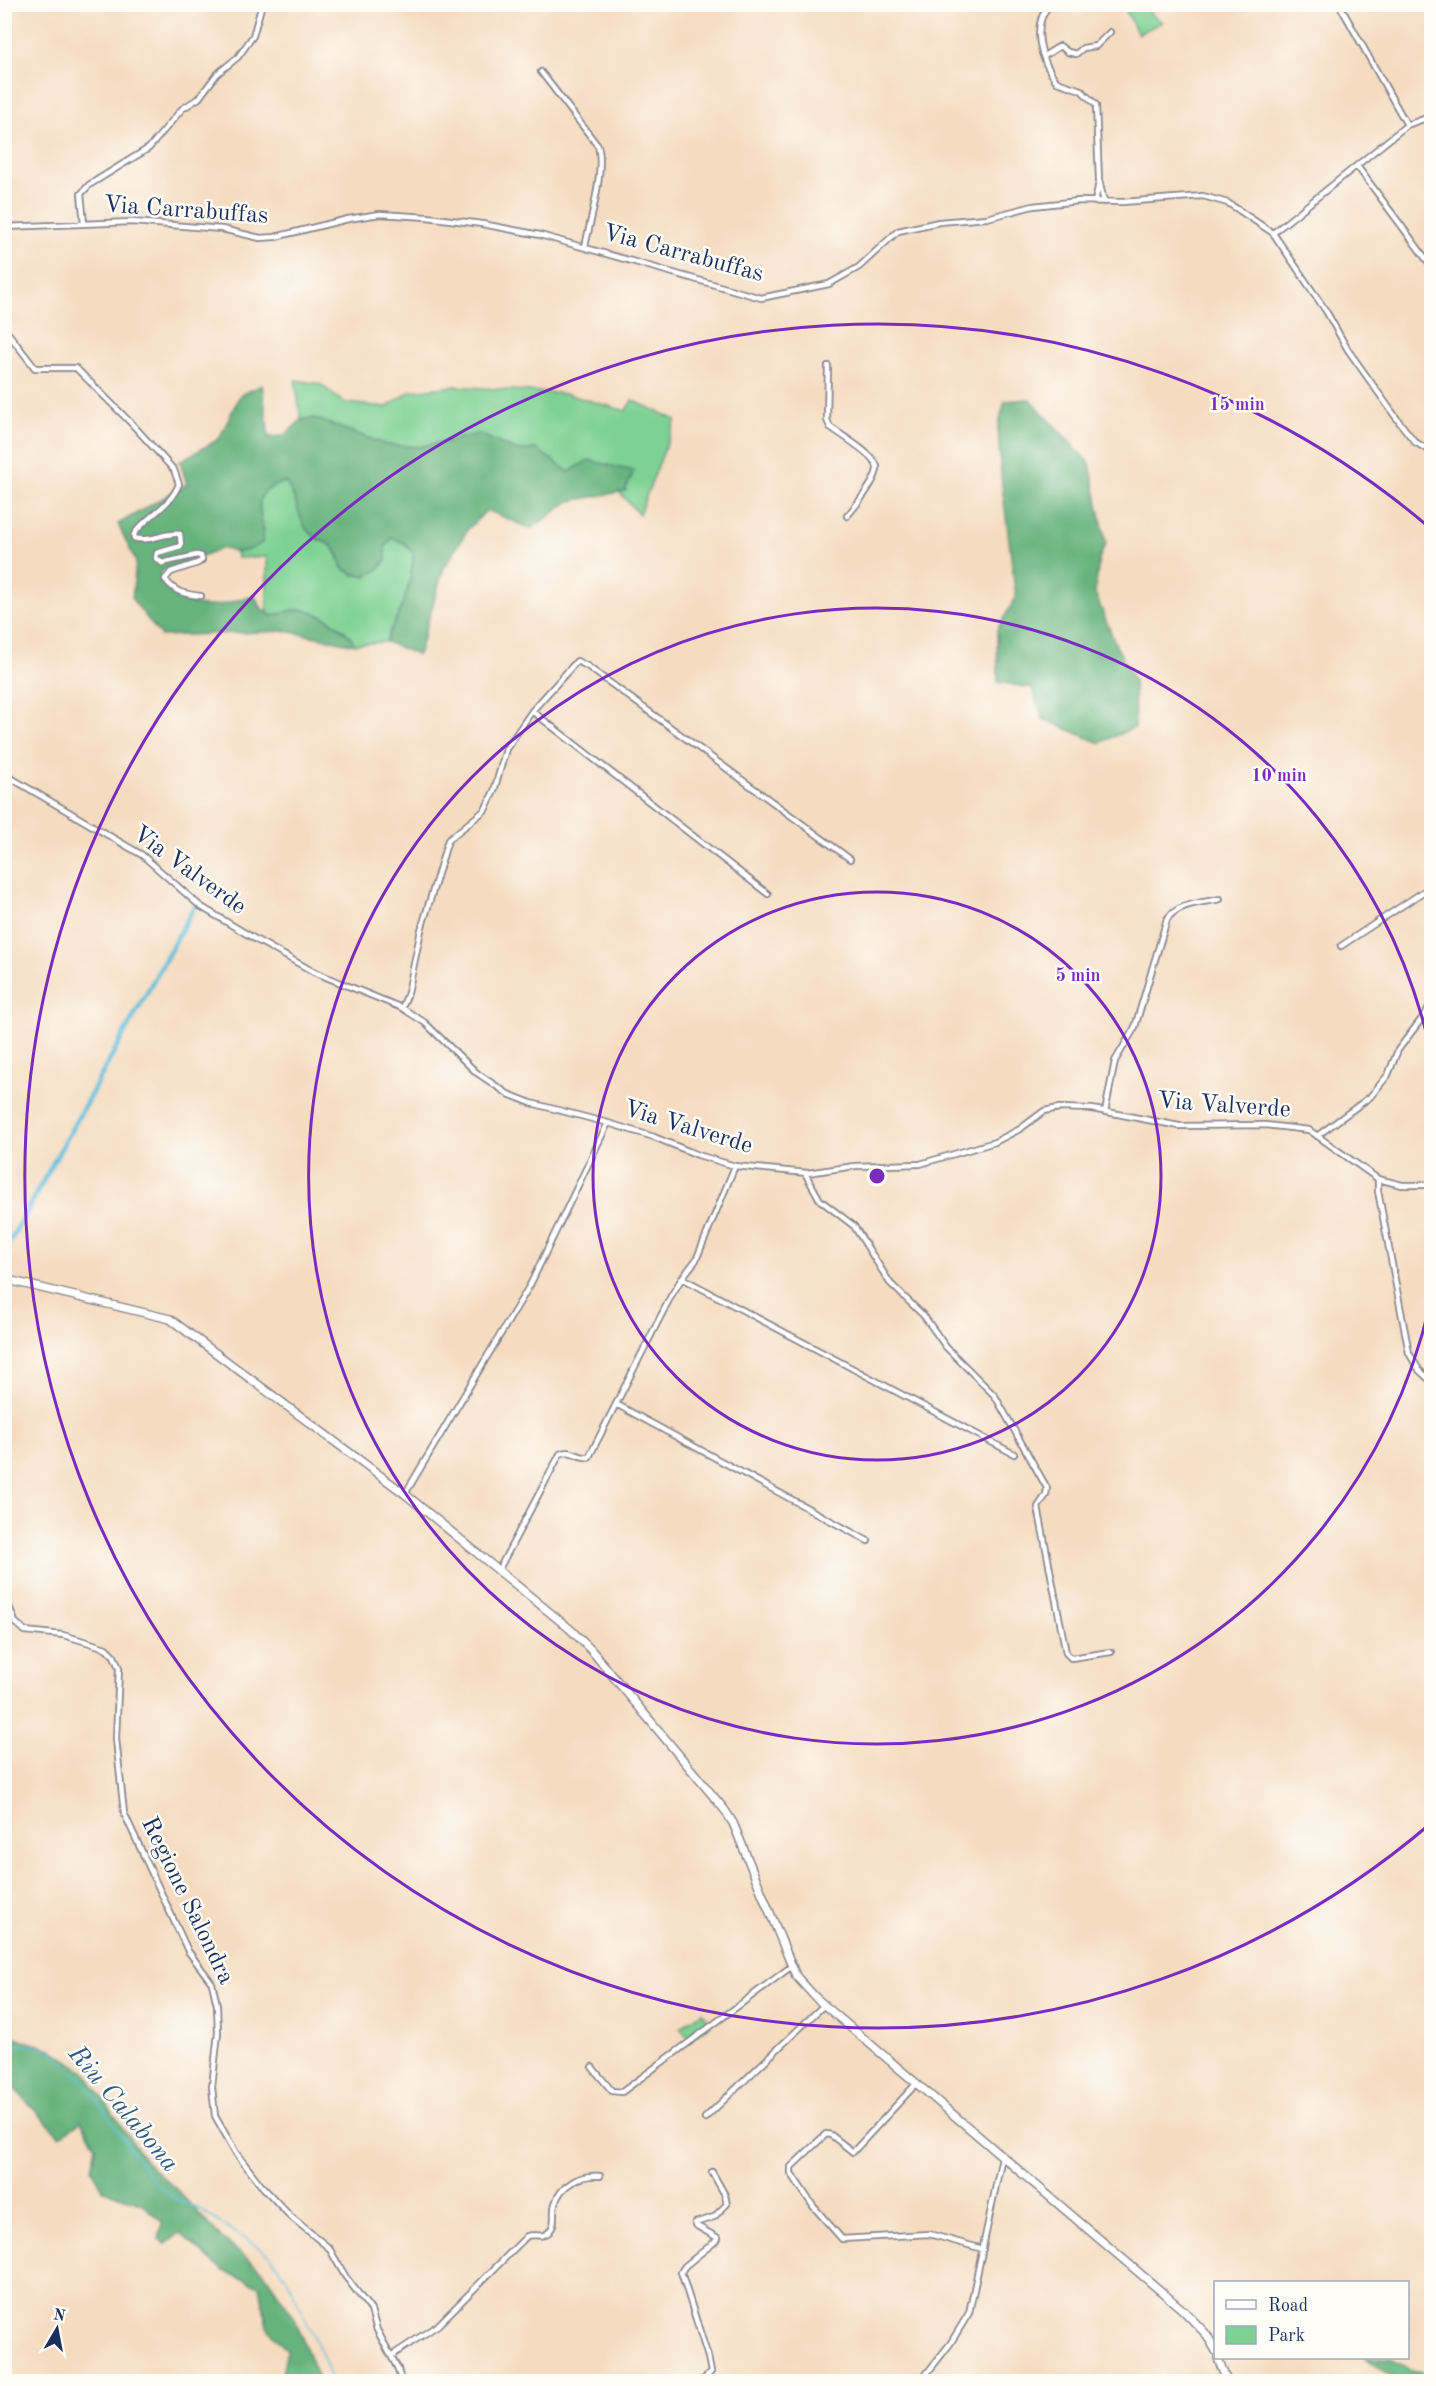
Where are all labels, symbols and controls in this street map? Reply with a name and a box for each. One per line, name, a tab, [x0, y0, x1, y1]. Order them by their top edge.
street label: Via Carrabuffas	[103, 193, 269, 229]
street label: Via Carrabuffas	[600, 221, 766, 287]
text: 15 min	[1209, 396, 1265, 414]
text: 10 min	[1251, 767, 1307, 785]
street label: Via Valverde	[128, 822, 250, 920]
text: 5 min	[1055, 967, 1101, 985]
street label: Via Valverde	[1157, 1089, 1291, 1123]
street label: Via Valverde	[621, 1097, 755, 1159]
centre of rings	[867, 1166, 887, 1186]
street label: Regione Salondra	[136, 1814, 238, 1988]
water label: Riu Calabona	[62, 2040, 183, 2177]
legend	[1214, 2281, 1409, 2359]
text: Road	[1268, 2297, 1308, 2315]
north arrow	[27, 2299, 87, 2359]
text: N	[52, 2307, 67, 2325]
text: Park	[1268, 2327, 1305, 2345]

